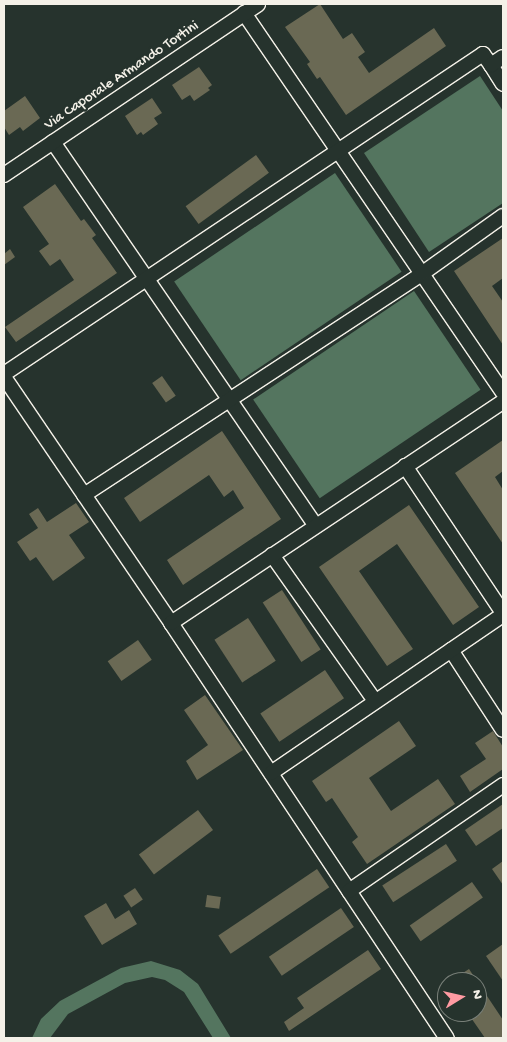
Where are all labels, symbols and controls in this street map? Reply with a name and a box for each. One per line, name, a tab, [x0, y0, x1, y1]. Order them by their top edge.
street label: Via Caporale Armando Tortini	[41, 18, 203, 134]
north arrow	[437, 972, 487, 1022]
text: N	[467, 989, 485, 1001]

